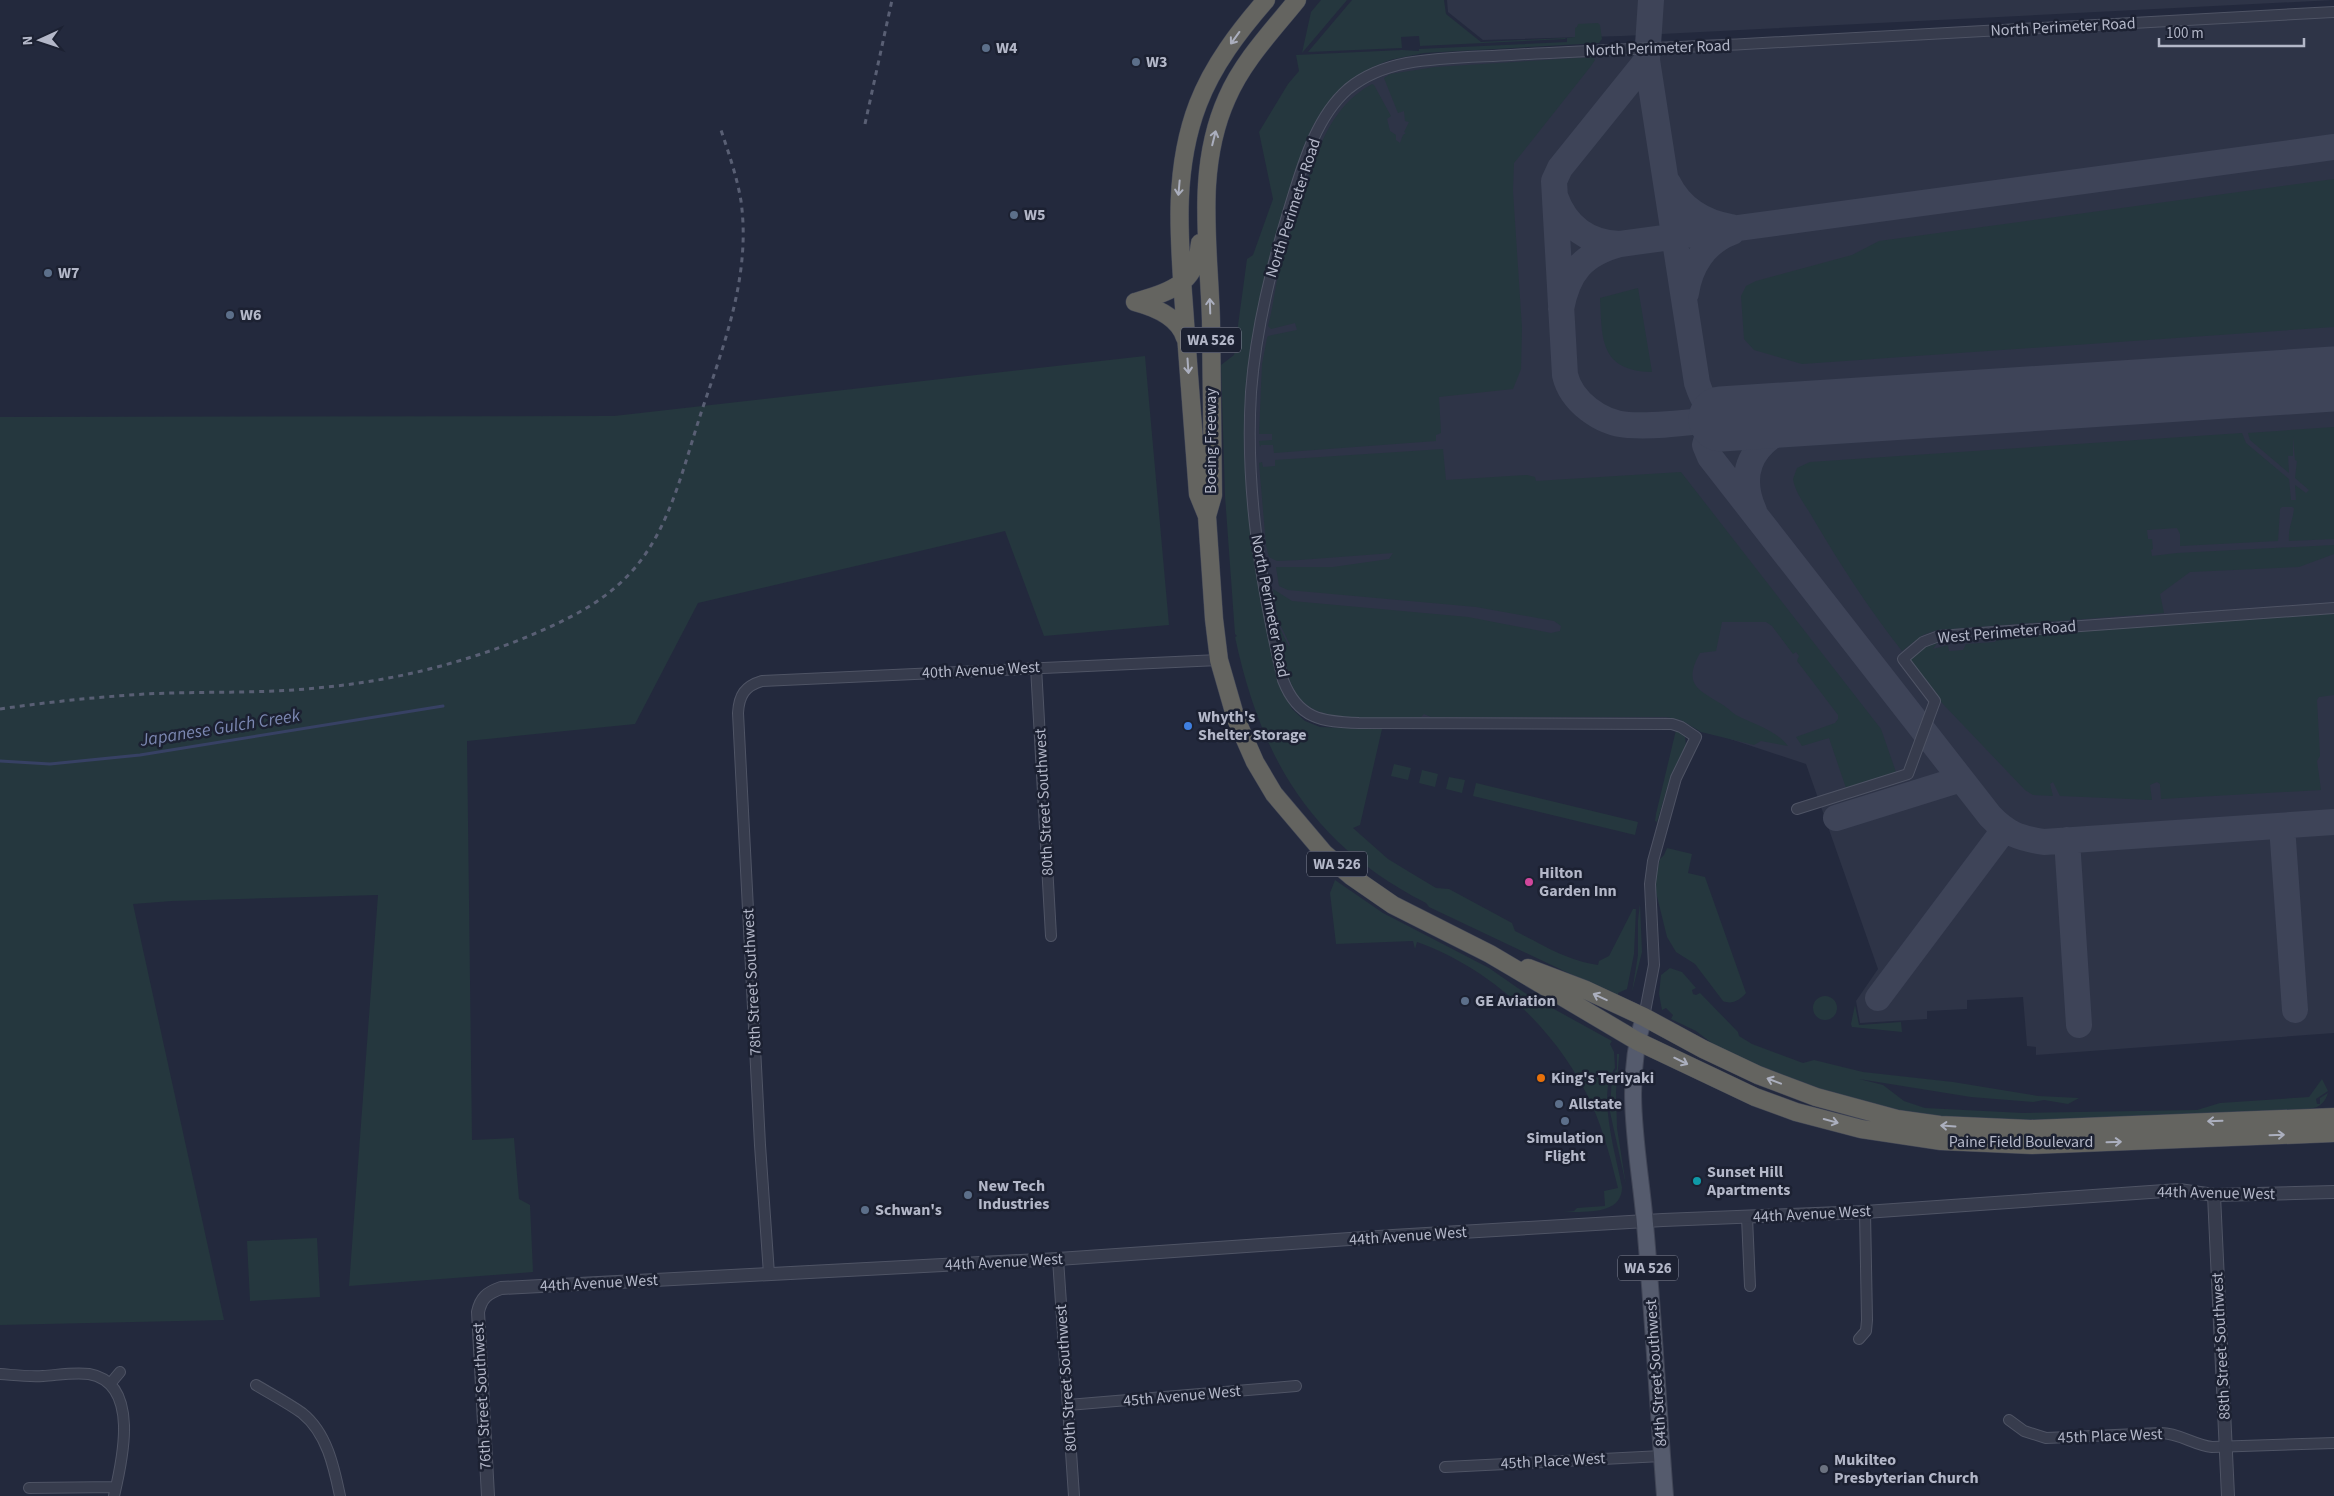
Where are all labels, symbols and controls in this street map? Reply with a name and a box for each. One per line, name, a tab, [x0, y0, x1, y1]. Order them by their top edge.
street label: North Perimeter Road	[1990, 12, 2136, 42]
north arrow	[15, 15, 65, 65]
scale bar	[2159, 15, 2304, 47]
text: 100 m	[2166, 23, 2204, 44]
one-way arrow	[1230, 31, 1241, 44]
street label: North Perimeter Road	[1585, 34, 1731, 62]
text: N	[18, 35, 38, 46]
place label: W4	[996, 37, 1018, 59]
marker: W4	[980, 42, 992, 54]
place label: W3	[1146, 51, 1167, 73]
marker: W3	[1130, 56, 1142, 68]
one-way arrow	[1210, 130, 1219, 146]
street label: North Perimeter Road	[1260, 136, 1326, 280]
one-way arrow	[1175, 180, 1184, 196]
place label: W5	[1024, 204, 1045, 226]
marker: W5	[1008, 209, 1020, 221]
place label: W7	[58, 262, 79, 284]
marker: W7	[42, 267, 54, 279]
one-way arrow	[1205, 299, 1215, 315]
place label: W6	[240, 304, 261, 326]
marker: W6	[224, 309, 236, 321]
road number: WA 526	[1181, 328, 1241, 352]
one-way arrow	[1184, 358, 1193, 374]
street label: Boeing Freeway	[1200, 388, 1222, 494]
street label: North Perimeter Road	[1245, 533, 1295, 679]
street label: West Perimeter Road	[1937, 615, 2077, 649]
street label: 40th Avenue West	[921, 656, 1041, 684]
water label: Japanese Gulch Creek	[137, 703, 302, 753]
place label: Whyth's Shelter Storage	[1198, 706, 1307, 746]
marker: Whyth's Shelter Storage	[1182, 720, 1194, 732]
street label: 80th Street Southwest	[1029, 727, 1059, 876]
road number: WA 526	[1307, 852, 1367, 876]
place label: Hilton Garden Inn	[1539, 862, 1617, 902]
marker: Hilton Garden Inn	[1523, 876, 1535, 888]
street label: 78th Street Southwest	[737, 907, 767, 1056]
place label: GE Aviation	[1475, 990, 1556, 1012]
one-way arrow	[1593, 991, 1608, 1001]
marker: GE Aviation	[1459, 995, 1471, 1007]
one-way arrow	[1673, 1057, 1688, 1066]
place label: King's Teriyaki	[1551, 1067, 1654, 1089]
marker: King's Teriyaki	[1535, 1072, 1547, 1084]
one-way arrow	[1767, 1076, 1783, 1085]
place label: Allstate	[1568, 1093, 1622, 1115]
marker: Allstate	[1553, 1098, 1565, 1110]
marker: Simulation Flight	[1559, 1115, 1571, 1127]
one-way arrow	[1823, 1117, 1839, 1127]
one-way arrow	[2208, 1117, 2224, 1126]
one-way arrow	[1940, 1121, 1956, 1130]
place label: Simulation Flight	[1526, 1127, 1604, 1167]
street label: Paine Field Boulevard	[1949, 1131, 2093, 1153]
one-way arrow	[2268, 1131, 2284, 1140]
one-way arrow	[2106, 1137, 2122, 1147]
place label: Sunset Hill Apartments	[1706, 1161, 1790, 1201]
place label: New Tech Industries	[978, 1175, 1049, 1215]
marker: Sunset Hill Apartments	[1691, 1175, 1703, 1187]
street label: 44th Avenue West	[2157, 1181, 2276, 1205]
marker: New Tech Industries	[962, 1189, 974, 1201]
place label: Schwan's	[875, 1199, 942, 1221]
street label: 44th Avenue West	[1752, 1200, 1872, 1228]
marker: Schwan's	[859, 1204, 871, 1216]
street label: 44th Avenue West	[1348, 1221, 1468, 1251]
street label: 44th Avenue West	[944, 1248, 1064, 1276]
road number: WA 526	[1618, 1256, 1678, 1280]
street label: 44th Avenue West	[539, 1269, 659, 1297]
street label: 88th Street Southwest	[2206, 1271, 2236, 1420]
street label: 84th Street Southwest	[1640, 1298, 1672, 1447]
street label: 80th Street Southwest	[1050, 1303, 1082, 1452]
street label: 76th Street Southwest	[467, 1321, 497, 1470]
street label: 45th Avenue West	[1122, 1380, 1242, 1412]
street label: 45th Place West	[2057, 1423, 2163, 1449]
street label: 45th Place West	[1500, 1447, 1606, 1475]
place label: Mukilteo Presbyterian Church	[1834, 1449, 1979, 1489]
marker: Mukilteo Presbyterian Church	[1818, 1463, 1830, 1475]

